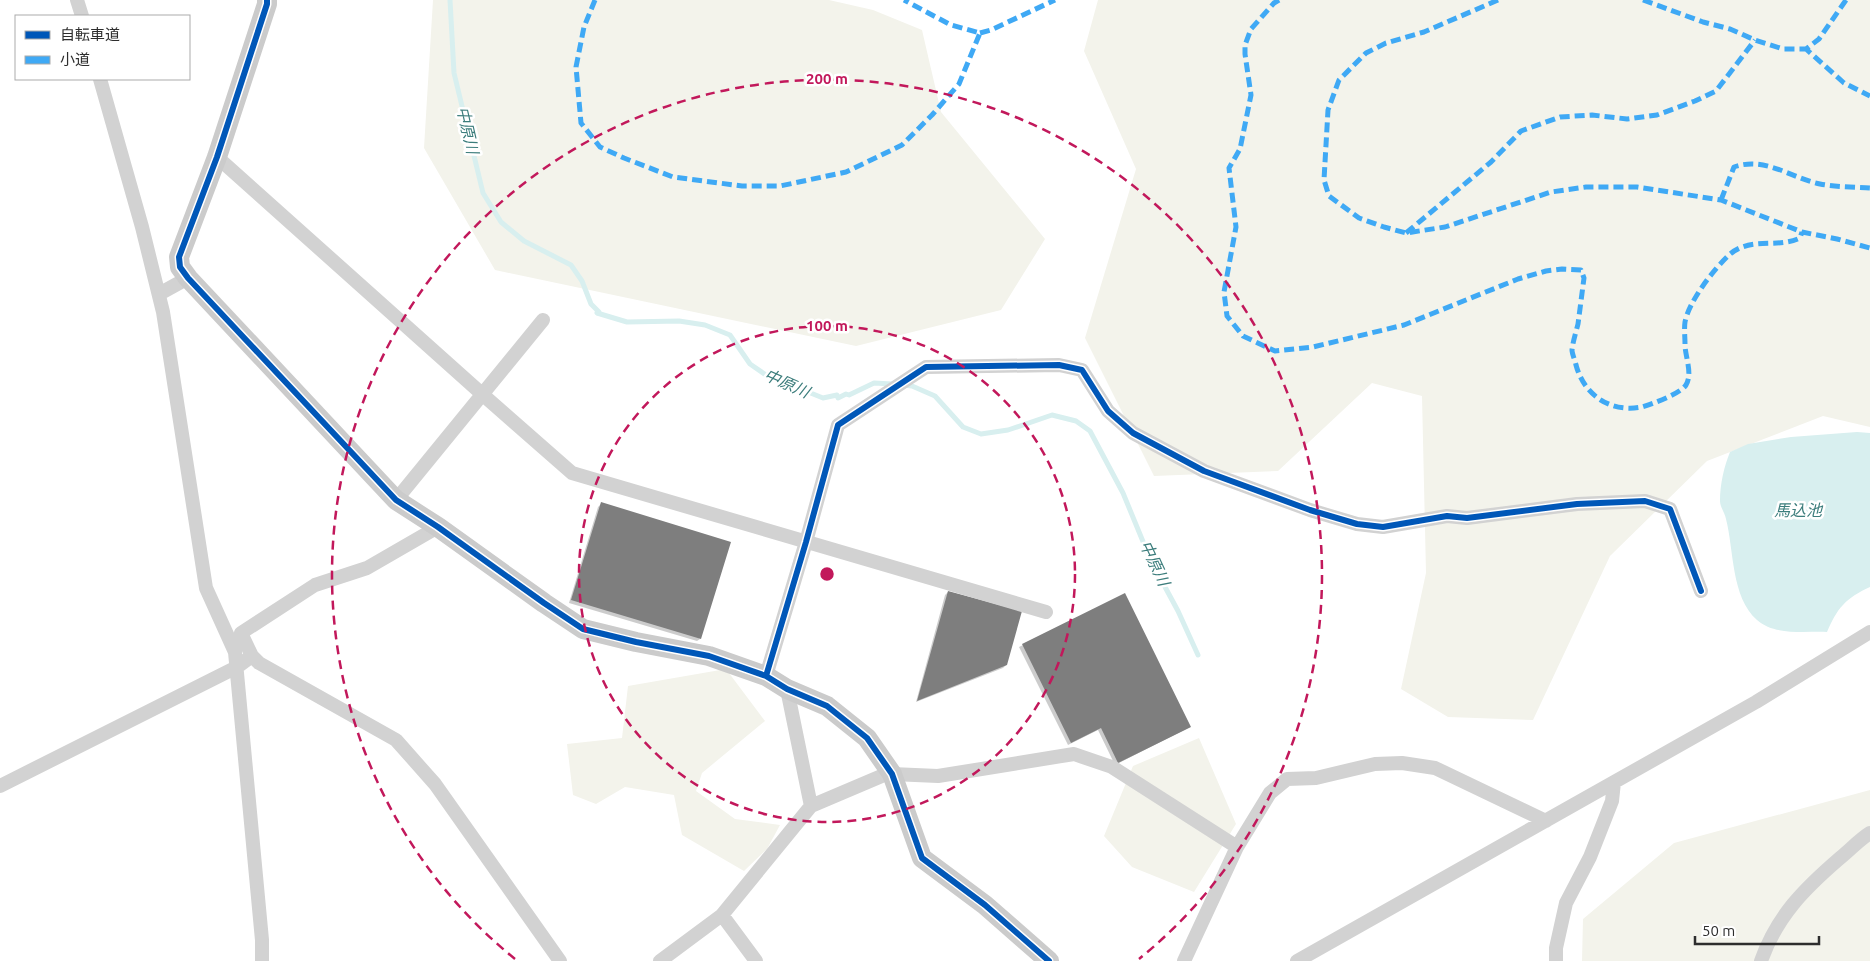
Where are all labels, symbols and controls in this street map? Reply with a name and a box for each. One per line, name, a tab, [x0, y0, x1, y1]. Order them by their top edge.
legend	[15, 15, 190, 80]
text: 自転車道	[60, 26, 120, 43]
text: 小道	[60, 51, 90, 68]
text: 200 m	[806, 70, 848, 87]
water label: 中原川	[454, 105, 483, 157]
text: 100 m	[806, 317, 848, 334]
water label: 中原川	[761, 365, 814, 402]
water label: 馬込池	[1774, 501, 1824, 519]
water label: 中原川	[1137, 537, 1174, 590]
centre of rings	[818, 565, 836, 583]
scale bar	[1695, 914, 1819, 946]
text: 50 m	[1702, 922, 1735, 939]

